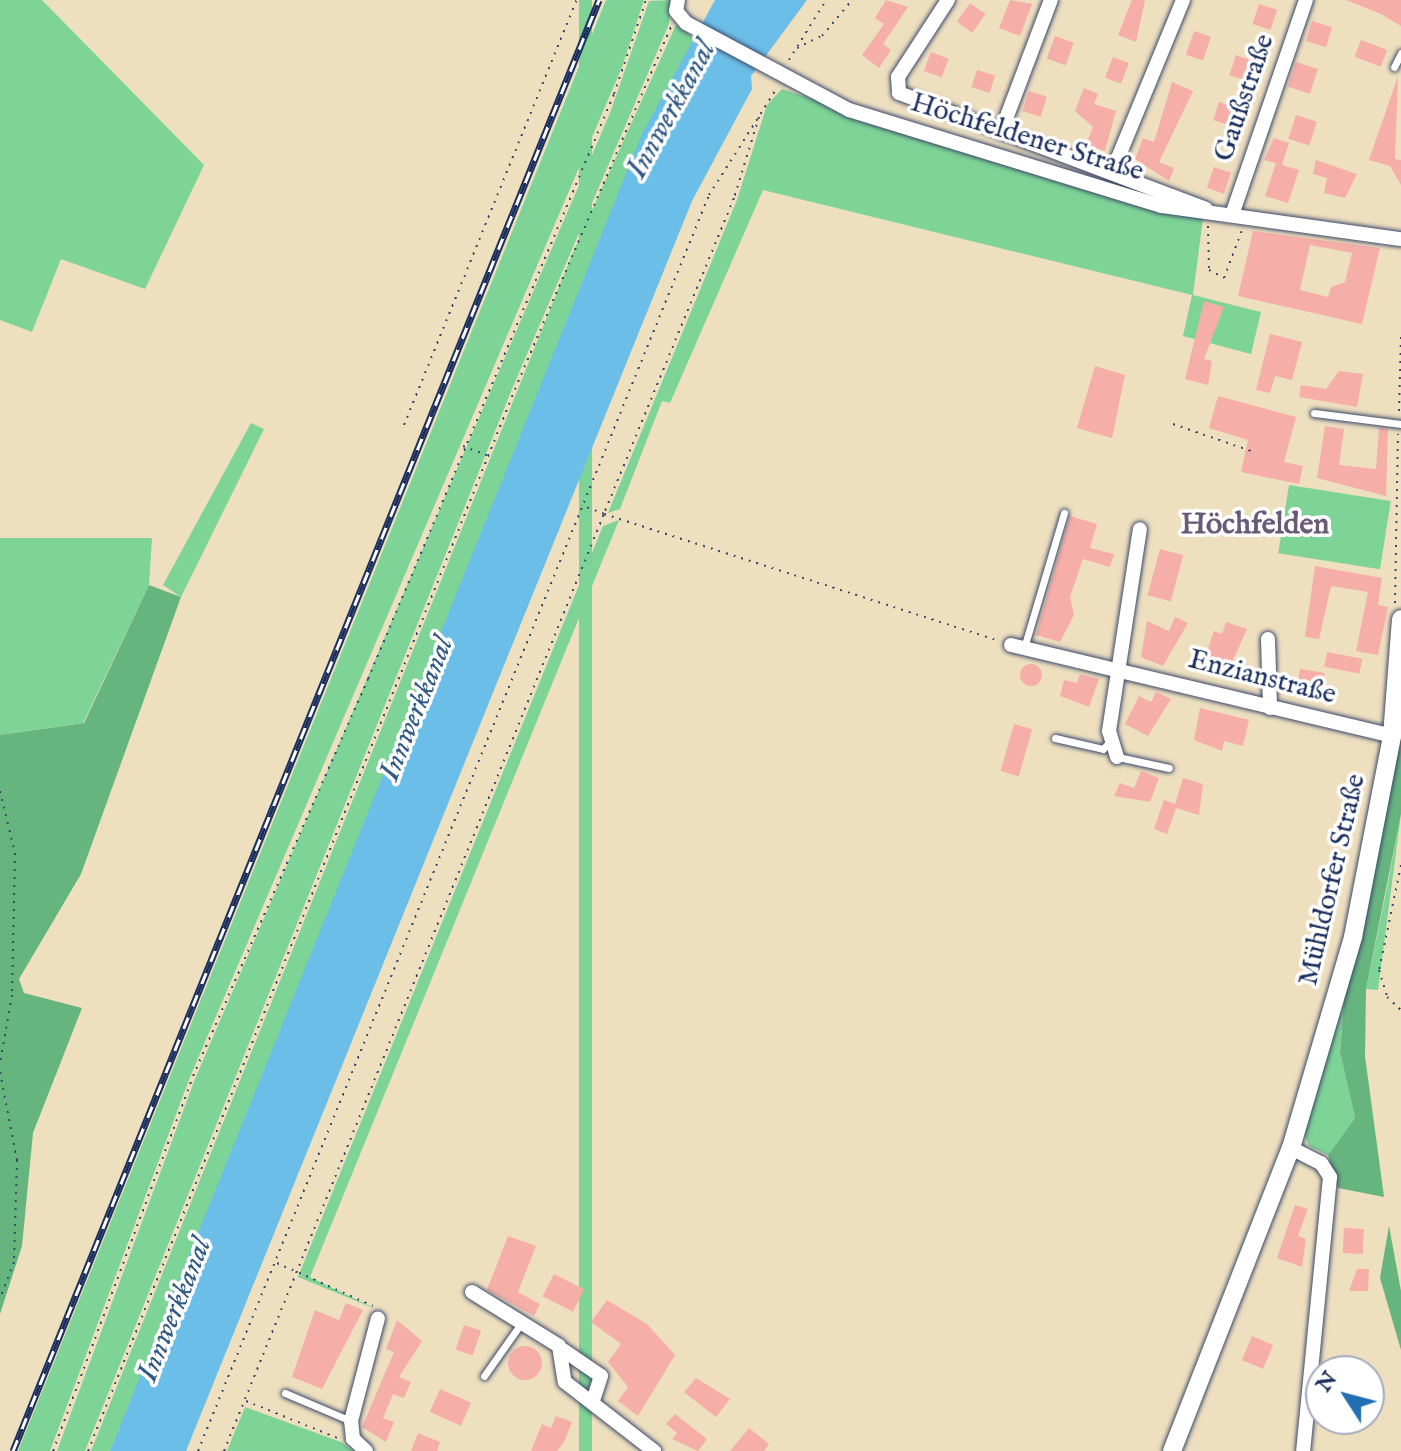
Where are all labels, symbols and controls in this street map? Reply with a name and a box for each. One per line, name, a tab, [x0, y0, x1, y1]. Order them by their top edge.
street label: Gaußstraße	[1208, 30, 1282, 166]
water label: Innwerkkanal	[620, 35, 724, 185]
street label: Höchfeldener Straße	[907, 87, 1147, 189]
district label: Höchfelden	[1181, 507, 1329, 543]
water label: Innwerkkanal	[372, 632, 462, 786]
street label: Enzianstraße	[1185, 643, 1339, 713]
street label: Mühldorfer Straße	[1292, 771, 1374, 989]
water label: Innwerkkanal	[130, 1233, 220, 1387]
north arrow	[1305, 1355, 1385, 1435]
text: N	[1310, 1366, 1344, 1398]

